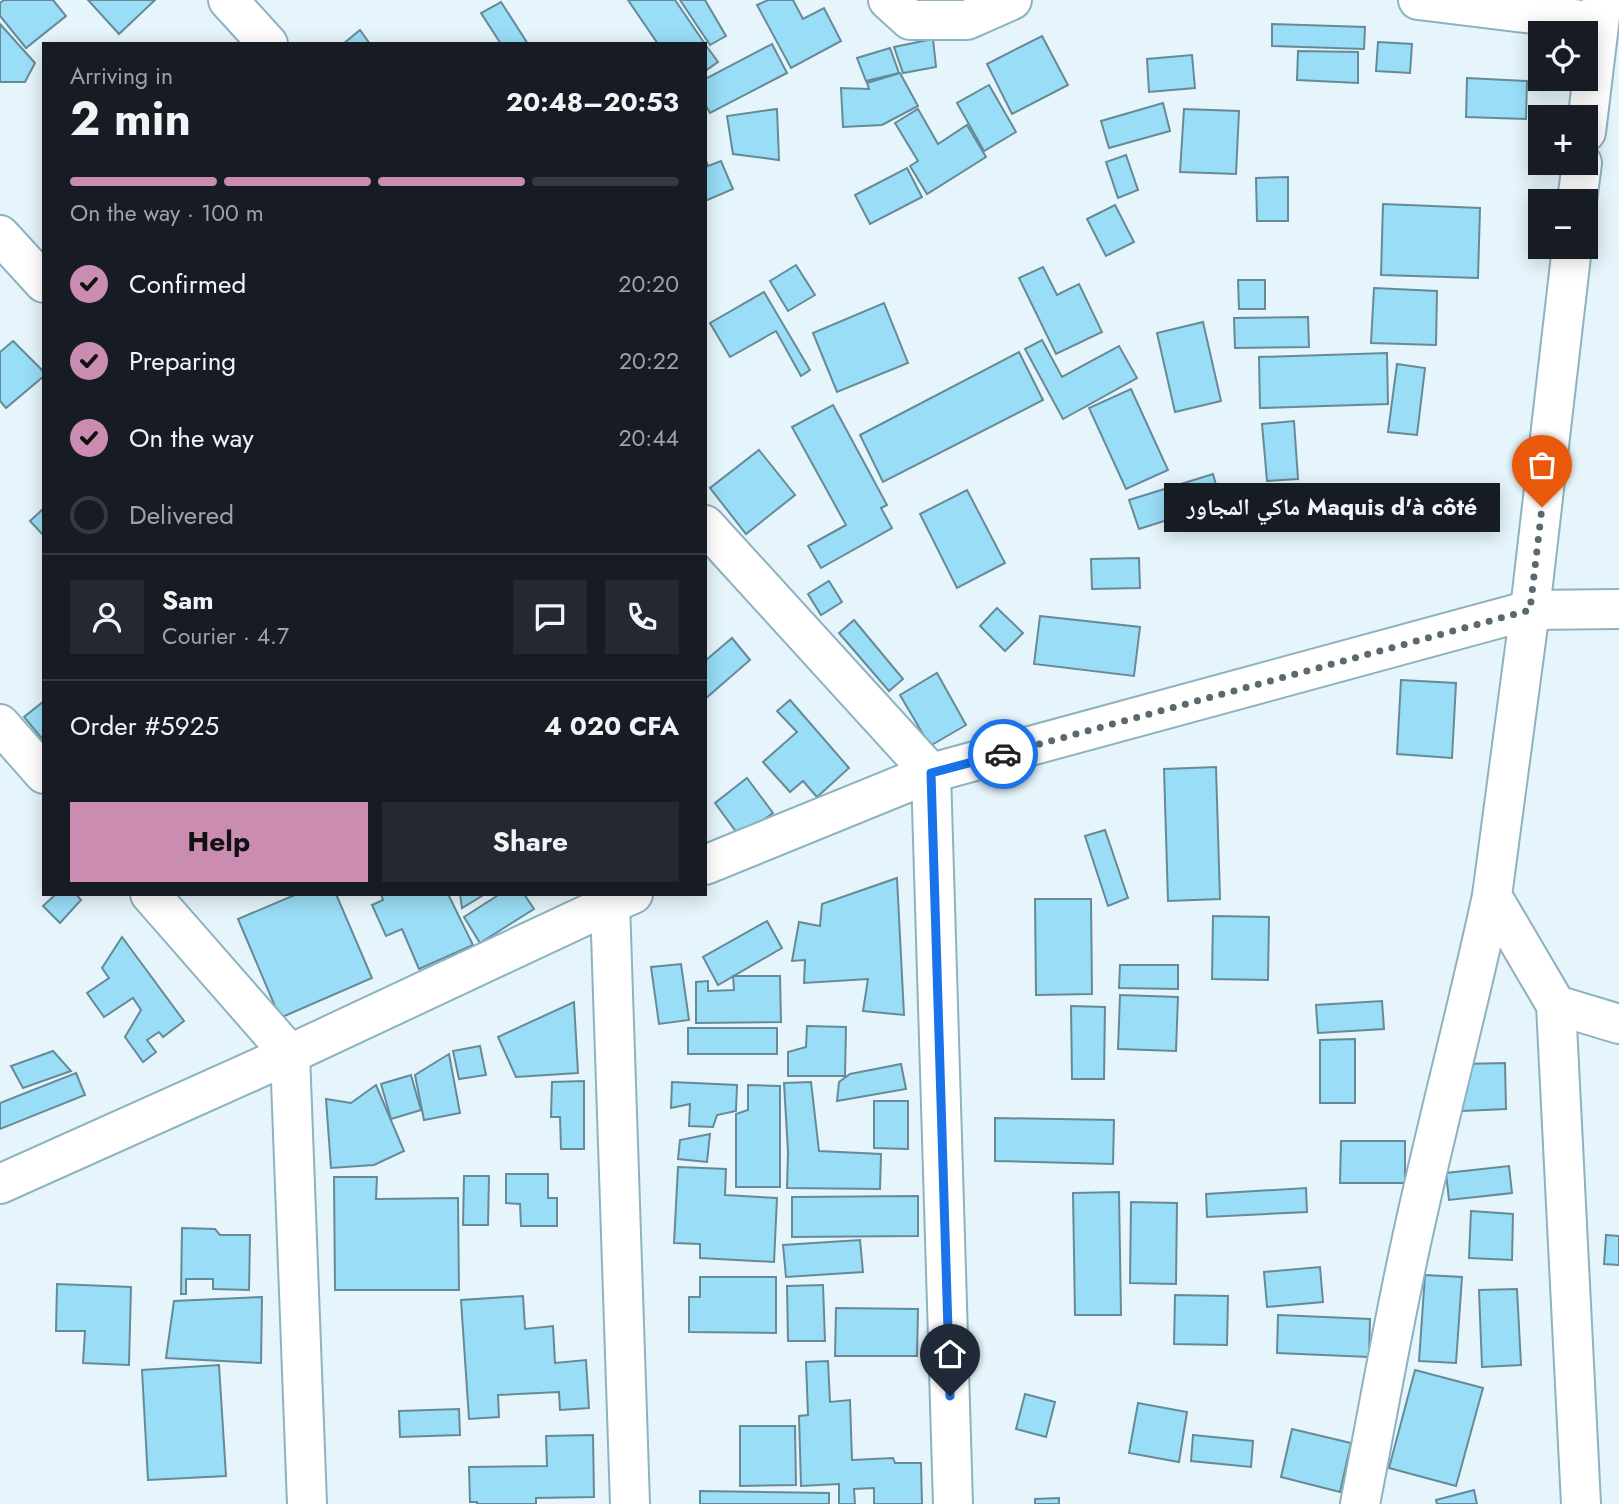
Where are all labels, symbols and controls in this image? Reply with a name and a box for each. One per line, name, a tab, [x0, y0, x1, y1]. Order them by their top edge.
map controls	[1528, 21, 1598, 259]
button: locate	[1528, 21, 1598, 91]
text: Arriving in	[70, 59, 173, 93]
text: 20:48–20:53	[506, 83, 679, 121]
text: 2 min	[70, 86, 191, 152]
button: +	[1528, 105, 1598, 175]
button: −	[1528, 189, 1598, 259]
text: On the way · 100 m	[70, 196, 264, 230]
icon: check	[70, 265, 108, 303]
text: Confirmed	[129, 265, 246, 303]
text: 20:20	[618, 267, 679, 301]
icon: check	[70, 342, 108, 380]
text: Preparing	[129, 342, 236, 380]
text: 20:22	[619, 344, 679, 378]
icon: check	[70, 419, 108, 457]
text: On the way	[129, 419, 254, 457]
text: 20:44	[618, 421, 679, 455]
pin	[1512, 435, 1572, 507]
icon: bag	[1523, 446, 1561, 484]
callout: ماكي المجاور Maquis d'à côté	[1164, 482, 1500, 532]
text: ماكي المجاور Maquis d'à côté	[1187, 490, 1477, 524]
text: Delivered	[129, 496, 234, 534]
button: person	[70, 580, 144, 654]
button: chat	[513, 580, 587, 654]
button: phone	[605, 580, 679, 654]
text: Sam	[162, 581, 214, 619]
text: Courier · 4.7	[162, 619, 289, 653]
text: Order #5925	[70, 707, 219, 745]
text: 4 020 CFA	[544, 707, 679, 745]
courier	[968, 719, 1038, 789]
icon: car	[984, 735, 1022, 773]
button: Help	[70, 802, 368, 882]
button: Share	[382, 802, 679, 882]
pin	[920, 1324, 980, 1396]
icon: home	[931, 1335, 969, 1373]

